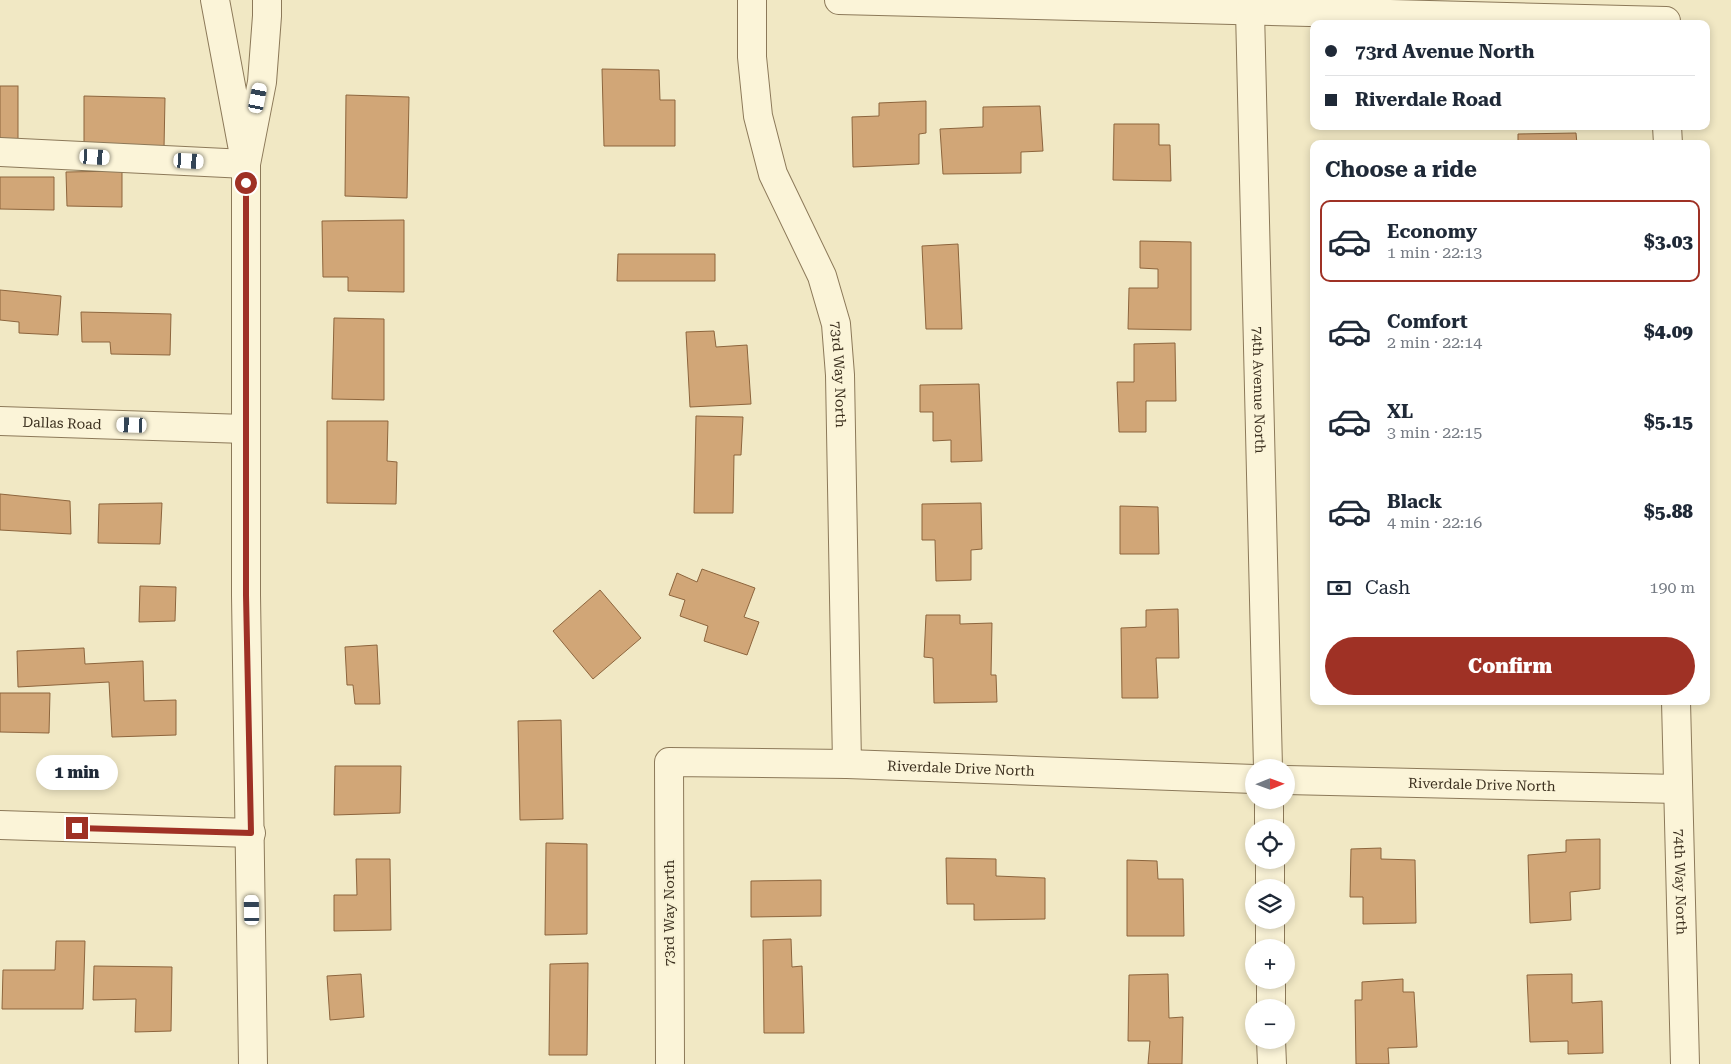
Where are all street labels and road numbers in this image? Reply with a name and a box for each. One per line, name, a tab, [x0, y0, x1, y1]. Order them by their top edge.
street label: 73rd Way North	[828, 321, 849, 428]
street label: 74th Avenue North	[1249, 326, 1269, 454]
street label: Dallas Road	[22, 414, 102, 432]
street label: Riverdale Drive North	[887, 757, 1035, 779]
street label: Riverdale Drive North	[1408, 775, 1556, 794]
street label: 74th Way North	[1671, 829, 1690, 935]
street label: 73rd Way North	[661, 860, 677, 966]

